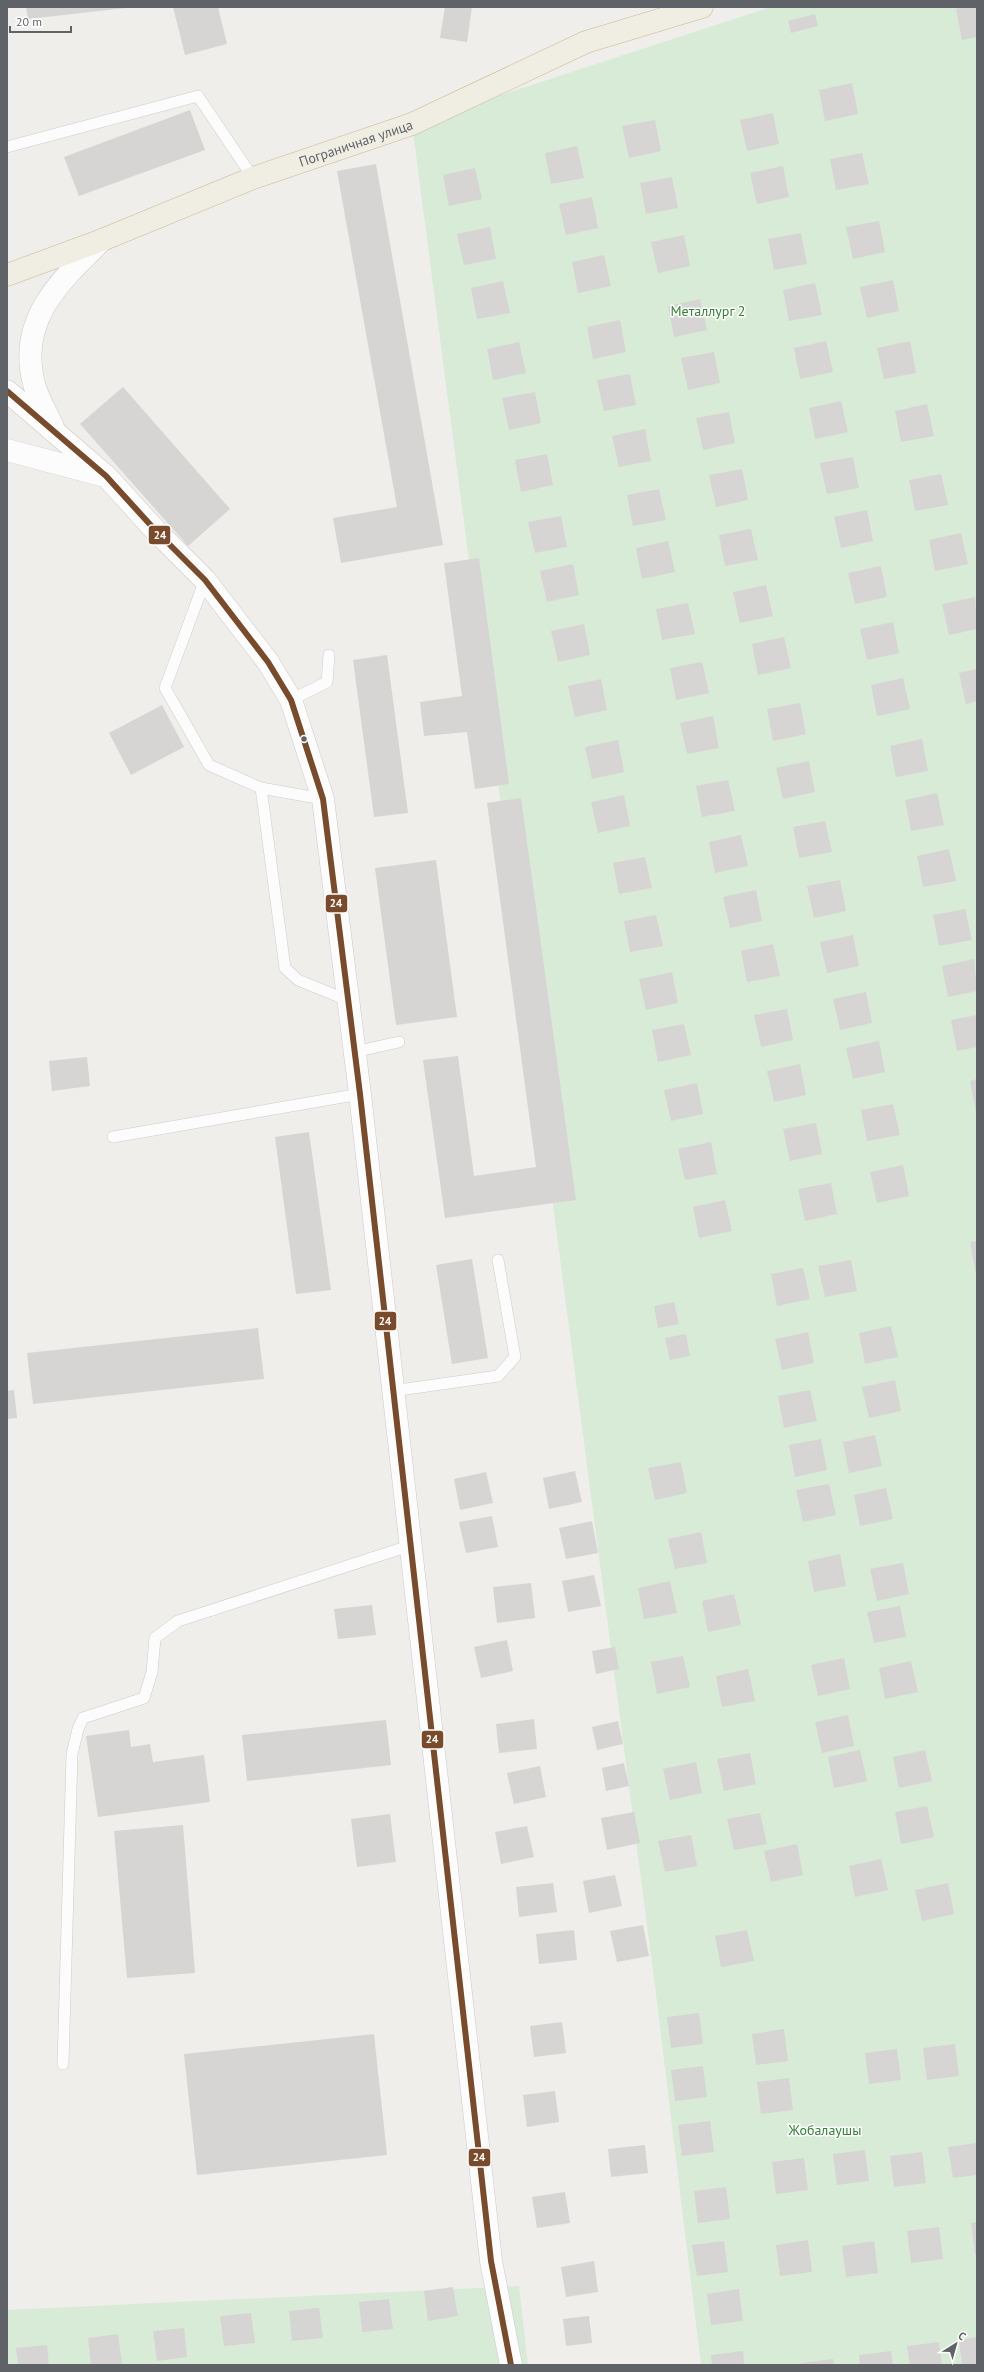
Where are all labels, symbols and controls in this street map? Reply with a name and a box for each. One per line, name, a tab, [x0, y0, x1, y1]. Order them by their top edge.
scale bar	[10, 8, 71, 34]
text: 20 m	[16, 14, 42, 29]
street label: Пограничная улица	[296, 115, 415, 171]
park label: Металлург 2	[671, 302, 745, 320]
line badge: 24	[148, 525, 171, 545]
text: 24	[154, 528, 167, 542]
unlabelled marker	[299, 734, 309, 744]
line badge: 24	[325, 894, 348, 913]
text: 24	[330, 896, 343, 910]
line badge: 24	[374, 1311, 397, 1331]
text: 24	[379, 1314, 392, 1328]
line badge: 24	[421, 1730, 444, 1749]
text: 24	[426, 1732, 439, 1746]
park label: Жобалаушы	[788, 2121, 861, 2139]
line badge: 24	[468, 2148, 491, 2167]
text: 24	[473, 2150, 486, 2164]
north arrow	[936, 2324, 976, 2364]
text: С	[955, 2329, 969, 2343]

